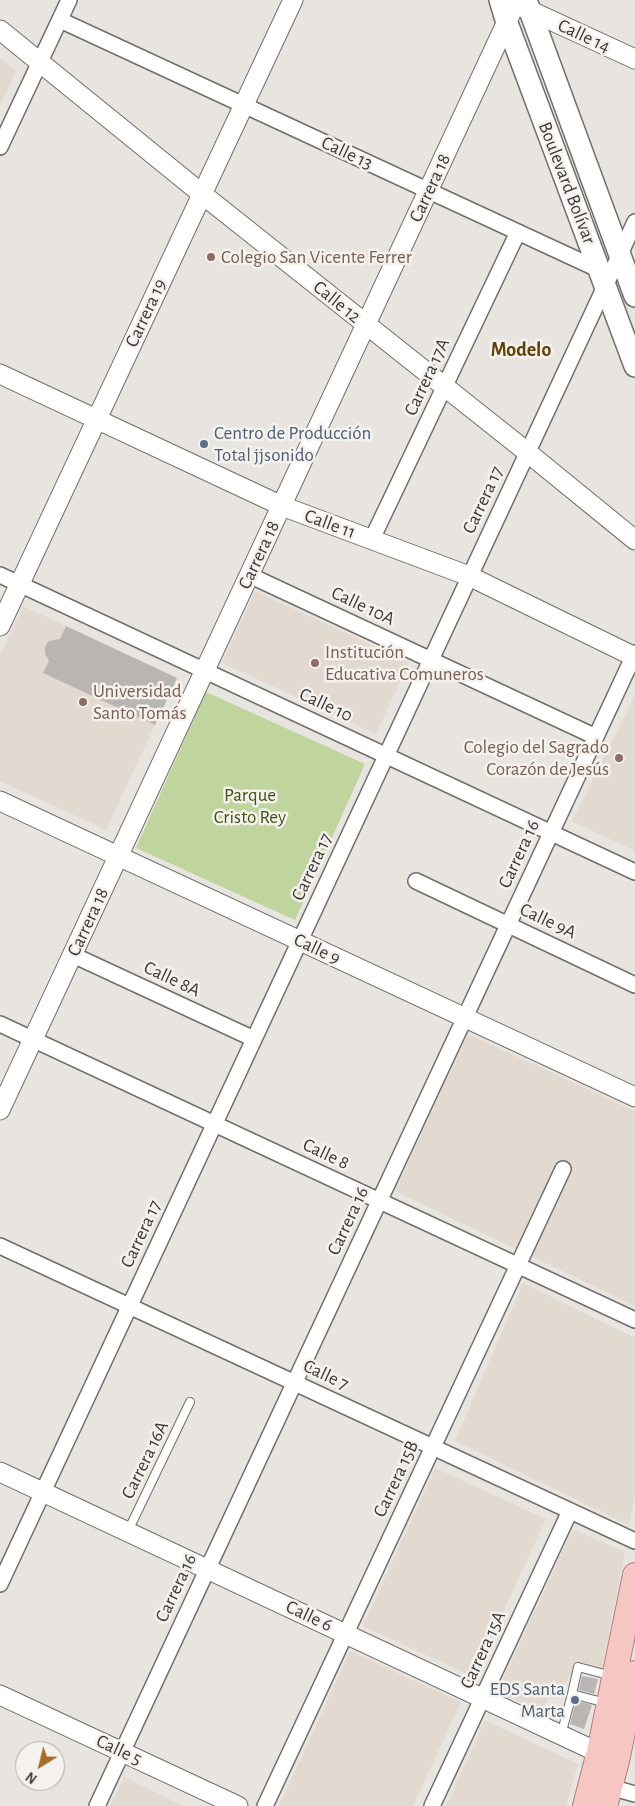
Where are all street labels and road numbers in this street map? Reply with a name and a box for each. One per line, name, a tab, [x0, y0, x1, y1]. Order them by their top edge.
street label: Calle 14	[554, 14, 614, 58]
street label: Boulevard Bolívar	[533, 119, 601, 247]
street label: Calle 13	[318, 131, 376, 175]
street label: Carrera 18	[404, 150, 456, 226]
street label: Carrera 19	[120, 275, 172, 351]
street label: Calle 12	[308, 276, 366, 328]
street label: Carrera 17A	[399, 335, 455, 419]
street label: Carrera 17	[457, 463, 509, 537]
street label: Calle 11	[301, 504, 359, 544]
street label: Carrera 18	[233, 517, 285, 593]
street label: Calle 10A	[328, 581, 398, 631]
street label: Calle 10	[296, 683, 356, 727]
street label: Carrera 16	[493, 816, 545, 892]
street label: Carrera 17	[286, 830, 338, 904]
street label: Carrera 18	[62, 884, 114, 960]
street label: Calle 9A	[516, 898, 580, 944]
street label: Calle 9	[290, 928, 344, 970]
street label: Calle 8A	[140, 956, 204, 1002]
street label: Calle 8	[299, 1133, 353, 1175]
street label: Carrera 16	[322, 1183, 374, 1259]
street label: Carrera 17	[115, 1197, 167, 1271]
street label: Calle 7	[299, 1355, 353, 1395]
street label: Carrera 16A	[116, 1417, 174, 1503]
street label: Carrera 15B	[368, 1437, 424, 1521]
street label: Carrera 16	[150, 1550, 202, 1626]
street label: Calle 6	[282, 1595, 336, 1637]
street label: Carrera 15A	[455, 1608, 511, 1692]
street label: Calle 5	[92, 1730, 146, 1770]

